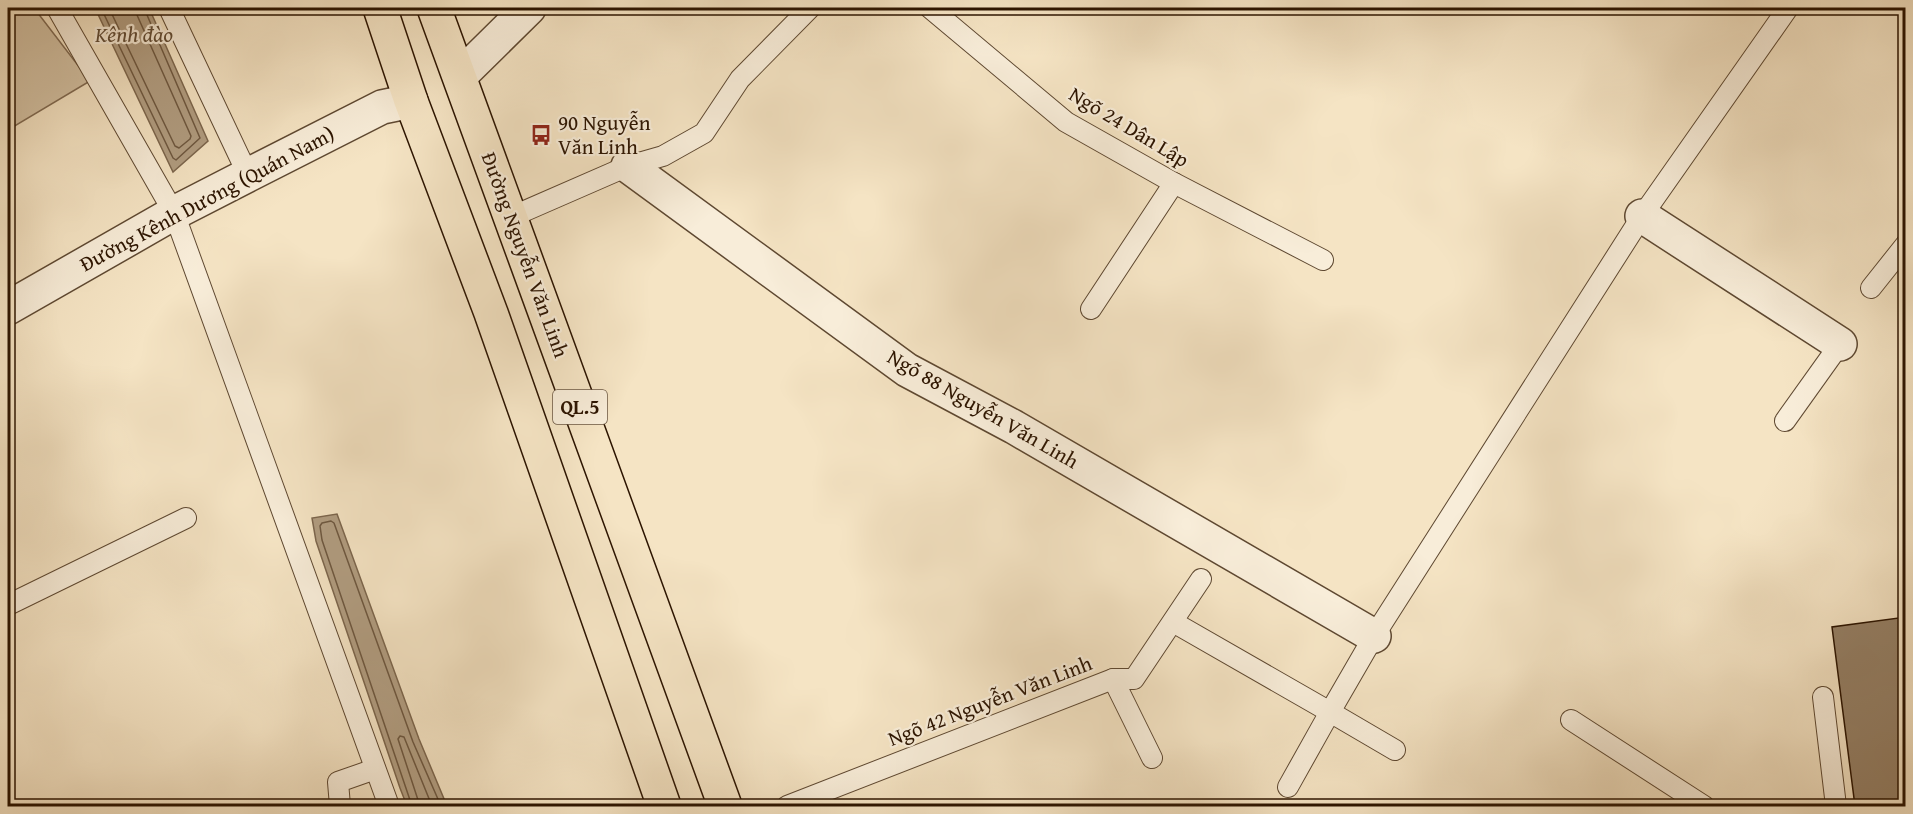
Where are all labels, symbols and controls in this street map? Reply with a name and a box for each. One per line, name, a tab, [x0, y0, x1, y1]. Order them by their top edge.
water label: Kênh đào	[94, 18, 173, 50]
street label: Ngõ 24 Dân Lập	[1063, 79, 1195, 175]
place label: 90 Nguyễn Văn Linh	[558, 107, 651, 162]
street label: Đường Kênh Dương (Quán Nam)	[74, 118, 340, 279]
bus stop icon: 90 Nguyễn Văn Linh	[529, 123, 553, 147]
street label: Đường Nguyễn Văn Linh	[474, 148, 577, 362]
street label: Ngõ 88 Nguyễn Văn Linh	[882, 341, 1085, 476]
road number: QL.5	[553, 390, 607, 424]
street label: Ngõ 42 Nguyễn Văn Linh	[883, 647, 1097, 754]

